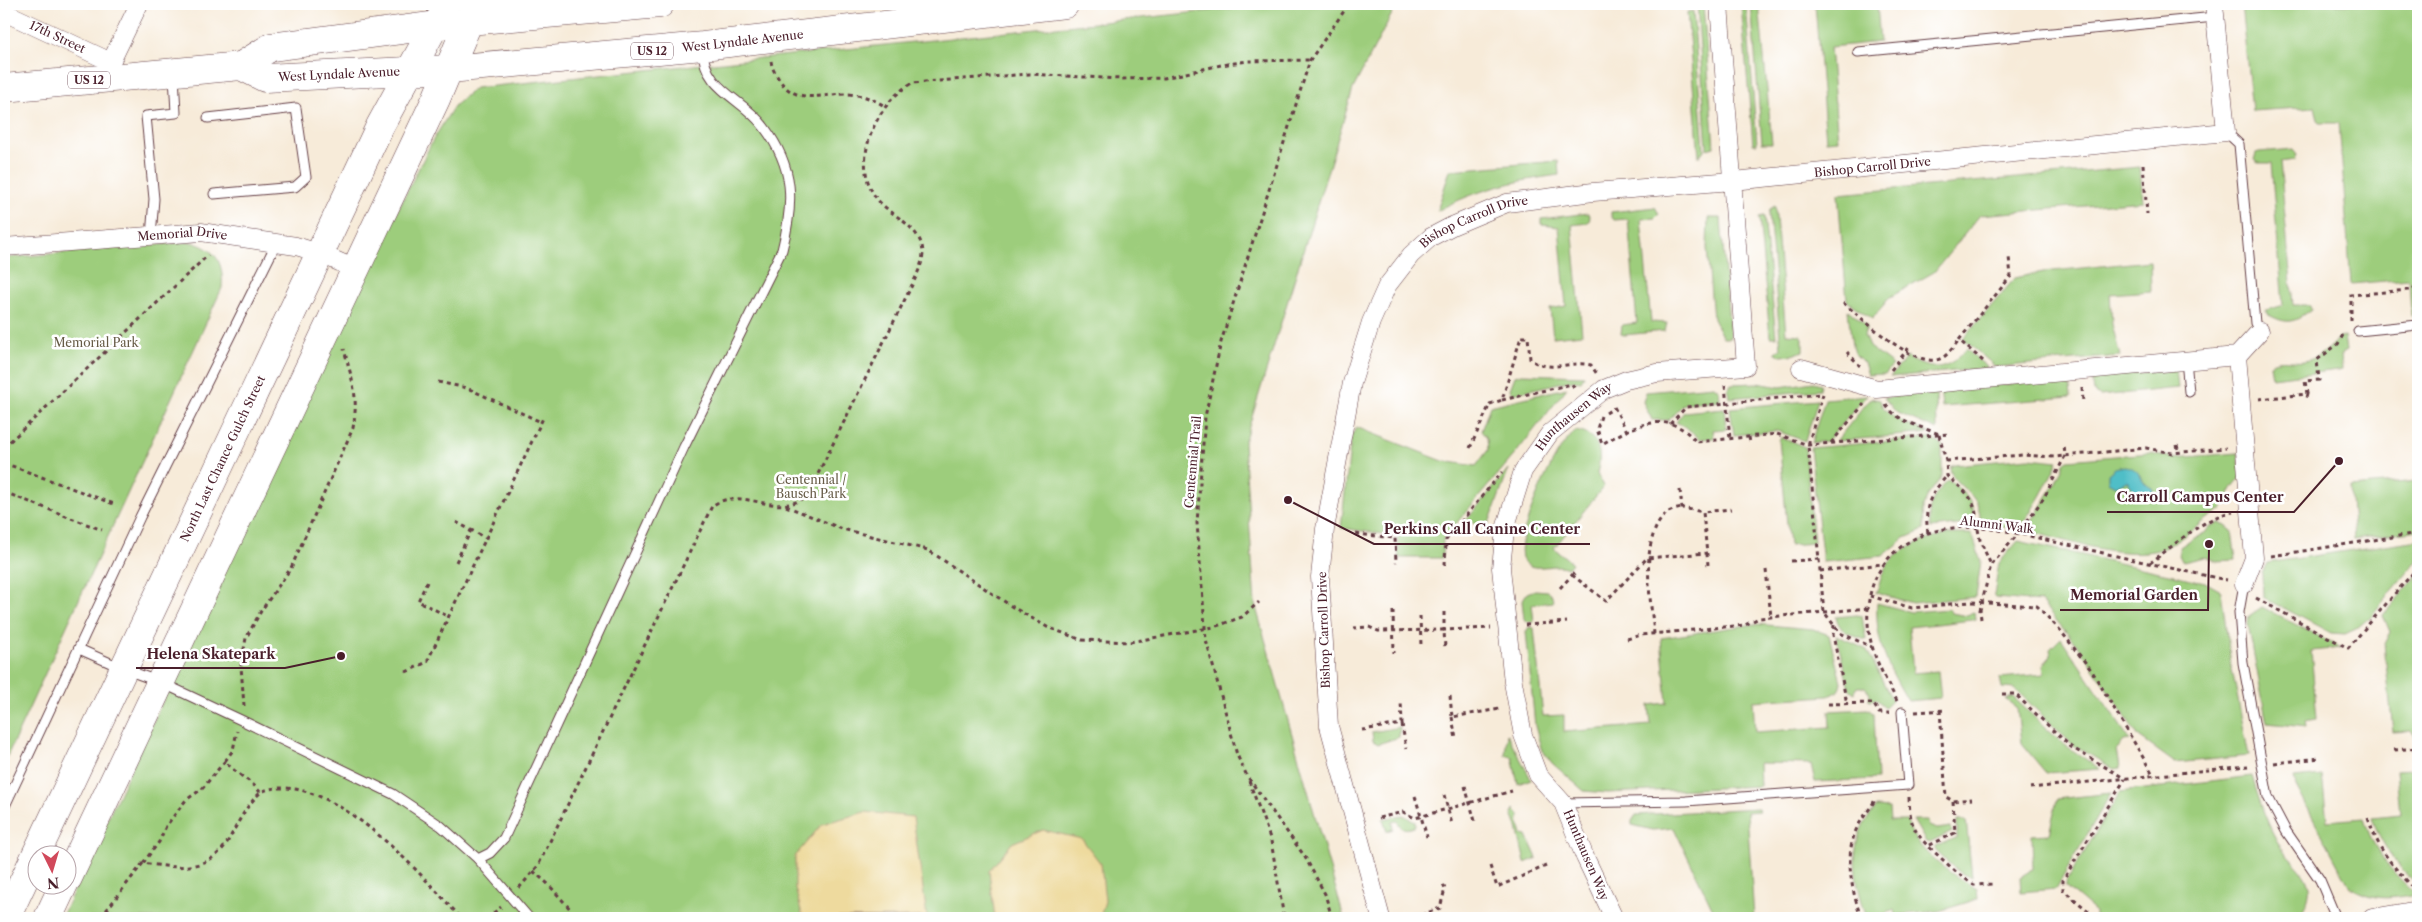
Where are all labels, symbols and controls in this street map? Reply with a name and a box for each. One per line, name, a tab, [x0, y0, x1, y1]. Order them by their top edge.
street label: 17th Street	[27, 17, 89, 56]
street label: West Lyndale Avenue	[680, 26, 804, 55]
road number: US 12	[631, 42, 673, 59]
street label: West Lyndale Avenue	[277, 63, 401, 84]
road number: US 12	[68, 72, 110, 88]
street label: Bishop Carroll Drive	[1813, 153, 1932, 180]
street label: Bishop Carroll Drive	[1416, 192, 1529, 251]
street label: Memorial Drive	[137, 223, 229, 244]
park label: Memorial Park	[54, 335, 140, 350]
street label: North Last Chance Gulch Street	[177, 372, 269, 544]
street label: Hunthausen Way	[1532, 378, 1614, 453]
street label: Centennial Trail	[1181, 415, 1204, 509]
park label: Centennial / Bausch Park	[776, 472, 847, 501]
callout: Carroll Campus Center	[2107, 483, 2294, 512]
text: Carroll Campus Center	[2116, 488, 2284, 506]
street label: Alumni Walk	[1959, 512, 2036, 537]
callout: Perkins Call Canine Center	[1374, 515, 1590, 544]
text: Perkins Call Canine Center	[1384, 520, 1580, 538]
street label: Bishop Carroll Drive	[1314, 571, 1333, 689]
callout: Memorial Garden	[2060, 581, 2208, 610]
text: Memorial Garden	[2070, 586, 2198, 604]
callout: Helena Skatepark	[136, 639, 285, 668]
text: Helena Skatepark	[147, 645, 276, 663]
street label: Hunthausen Way	[1561, 807, 1613, 903]
north arrow	[28, 844, 78, 894]
text: N	[46, 873, 60, 892]

